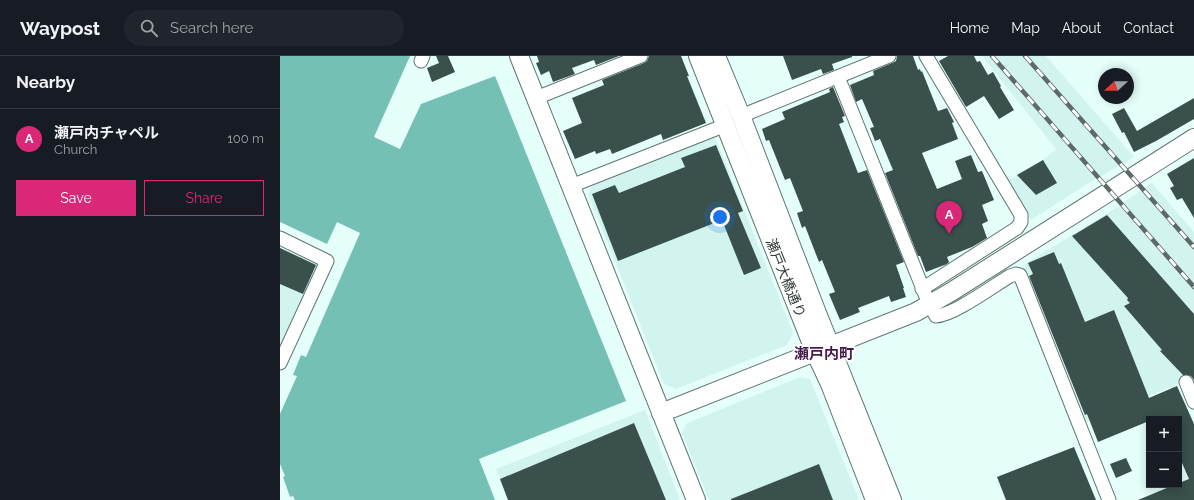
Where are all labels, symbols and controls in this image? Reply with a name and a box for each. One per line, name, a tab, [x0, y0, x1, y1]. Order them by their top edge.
search box	[124, 10, 404, 46]
text: Waypost	[20, 17, 100, 39]
icon: search	[138, 17, 160, 39]
text: Search here	[170, 19, 253, 37]
text: Home	[950, 20, 989, 36]
text: Map	[1011, 20, 1040, 36]
text: About	[1062, 20, 1101, 36]
text: Contact	[1123, 20, 1174, 36]
north arrow	[1098, 68, 1134, 104]
text: Nearby	[16, 72, 75, 92]
text: 瀬戸内チャペル	[54, 124, 159, 142]
text: A	[25, 131, 33, 146]
text: 100 m	[227, 131, 264, 146]
text: Church	[54, 142, 97, 157]
button: Save	[16, 180, 136, 216]
button: Share	[144, 180, 264, 216]
pin: A	[936, 201, 962, 234]
your location	[710, 207, 730, 227]
street label: 瀬戸大橋通り	[763, 236, 809, 320]
district label: 瀬戸内町	[794, 345, 854, 363]
map controls	[1146, 416, 1182, 488]
button: +	[1146, 416, 1182, 452]
button: −	[1146, 452, 1182, 488]

